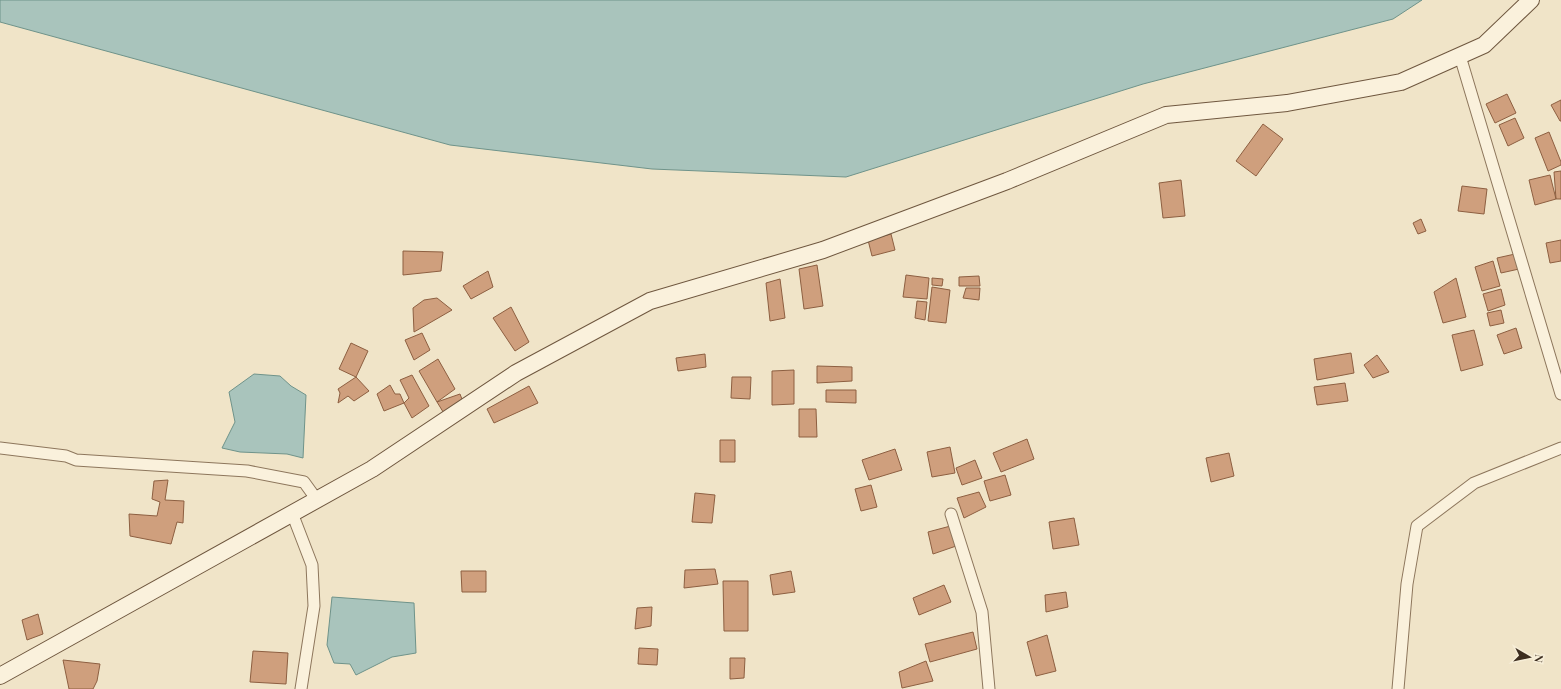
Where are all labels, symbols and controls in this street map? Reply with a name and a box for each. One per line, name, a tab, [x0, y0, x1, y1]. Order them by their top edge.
north arrow	[1509, 637, 1549, 677]
text: N	[1531, 654, 1547, 664]

